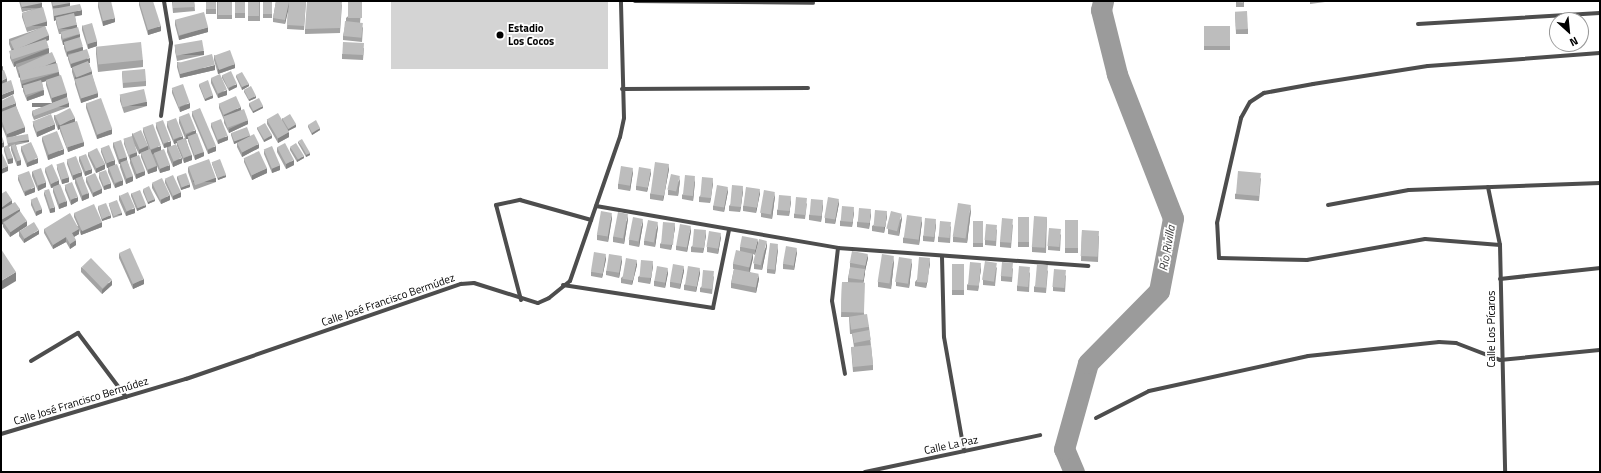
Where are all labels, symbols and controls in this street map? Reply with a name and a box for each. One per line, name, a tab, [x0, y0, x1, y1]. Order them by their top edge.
north arrow	[1549, 12, 1589, 52]
place label: Estadio Los Cocos	[508, 22, 554, 48]
marker: Estadio Los Cocos	[495, 30, 505, 40]
text: N	[1567, 33, 1581, 51]
water label: Río Rivilla	[1156, 224, 1178, 272]
street label: Calle José Francisco Bermúdez	[320, 271, 456, 329]
street label: Calle Los Pícaros	[1484, 291, 1498, 367]
street label: Calle José Francisco Bermúdez	[12, 374, 150, 428]
street label: Calle La Paz	[923, 433, 979, 457]

